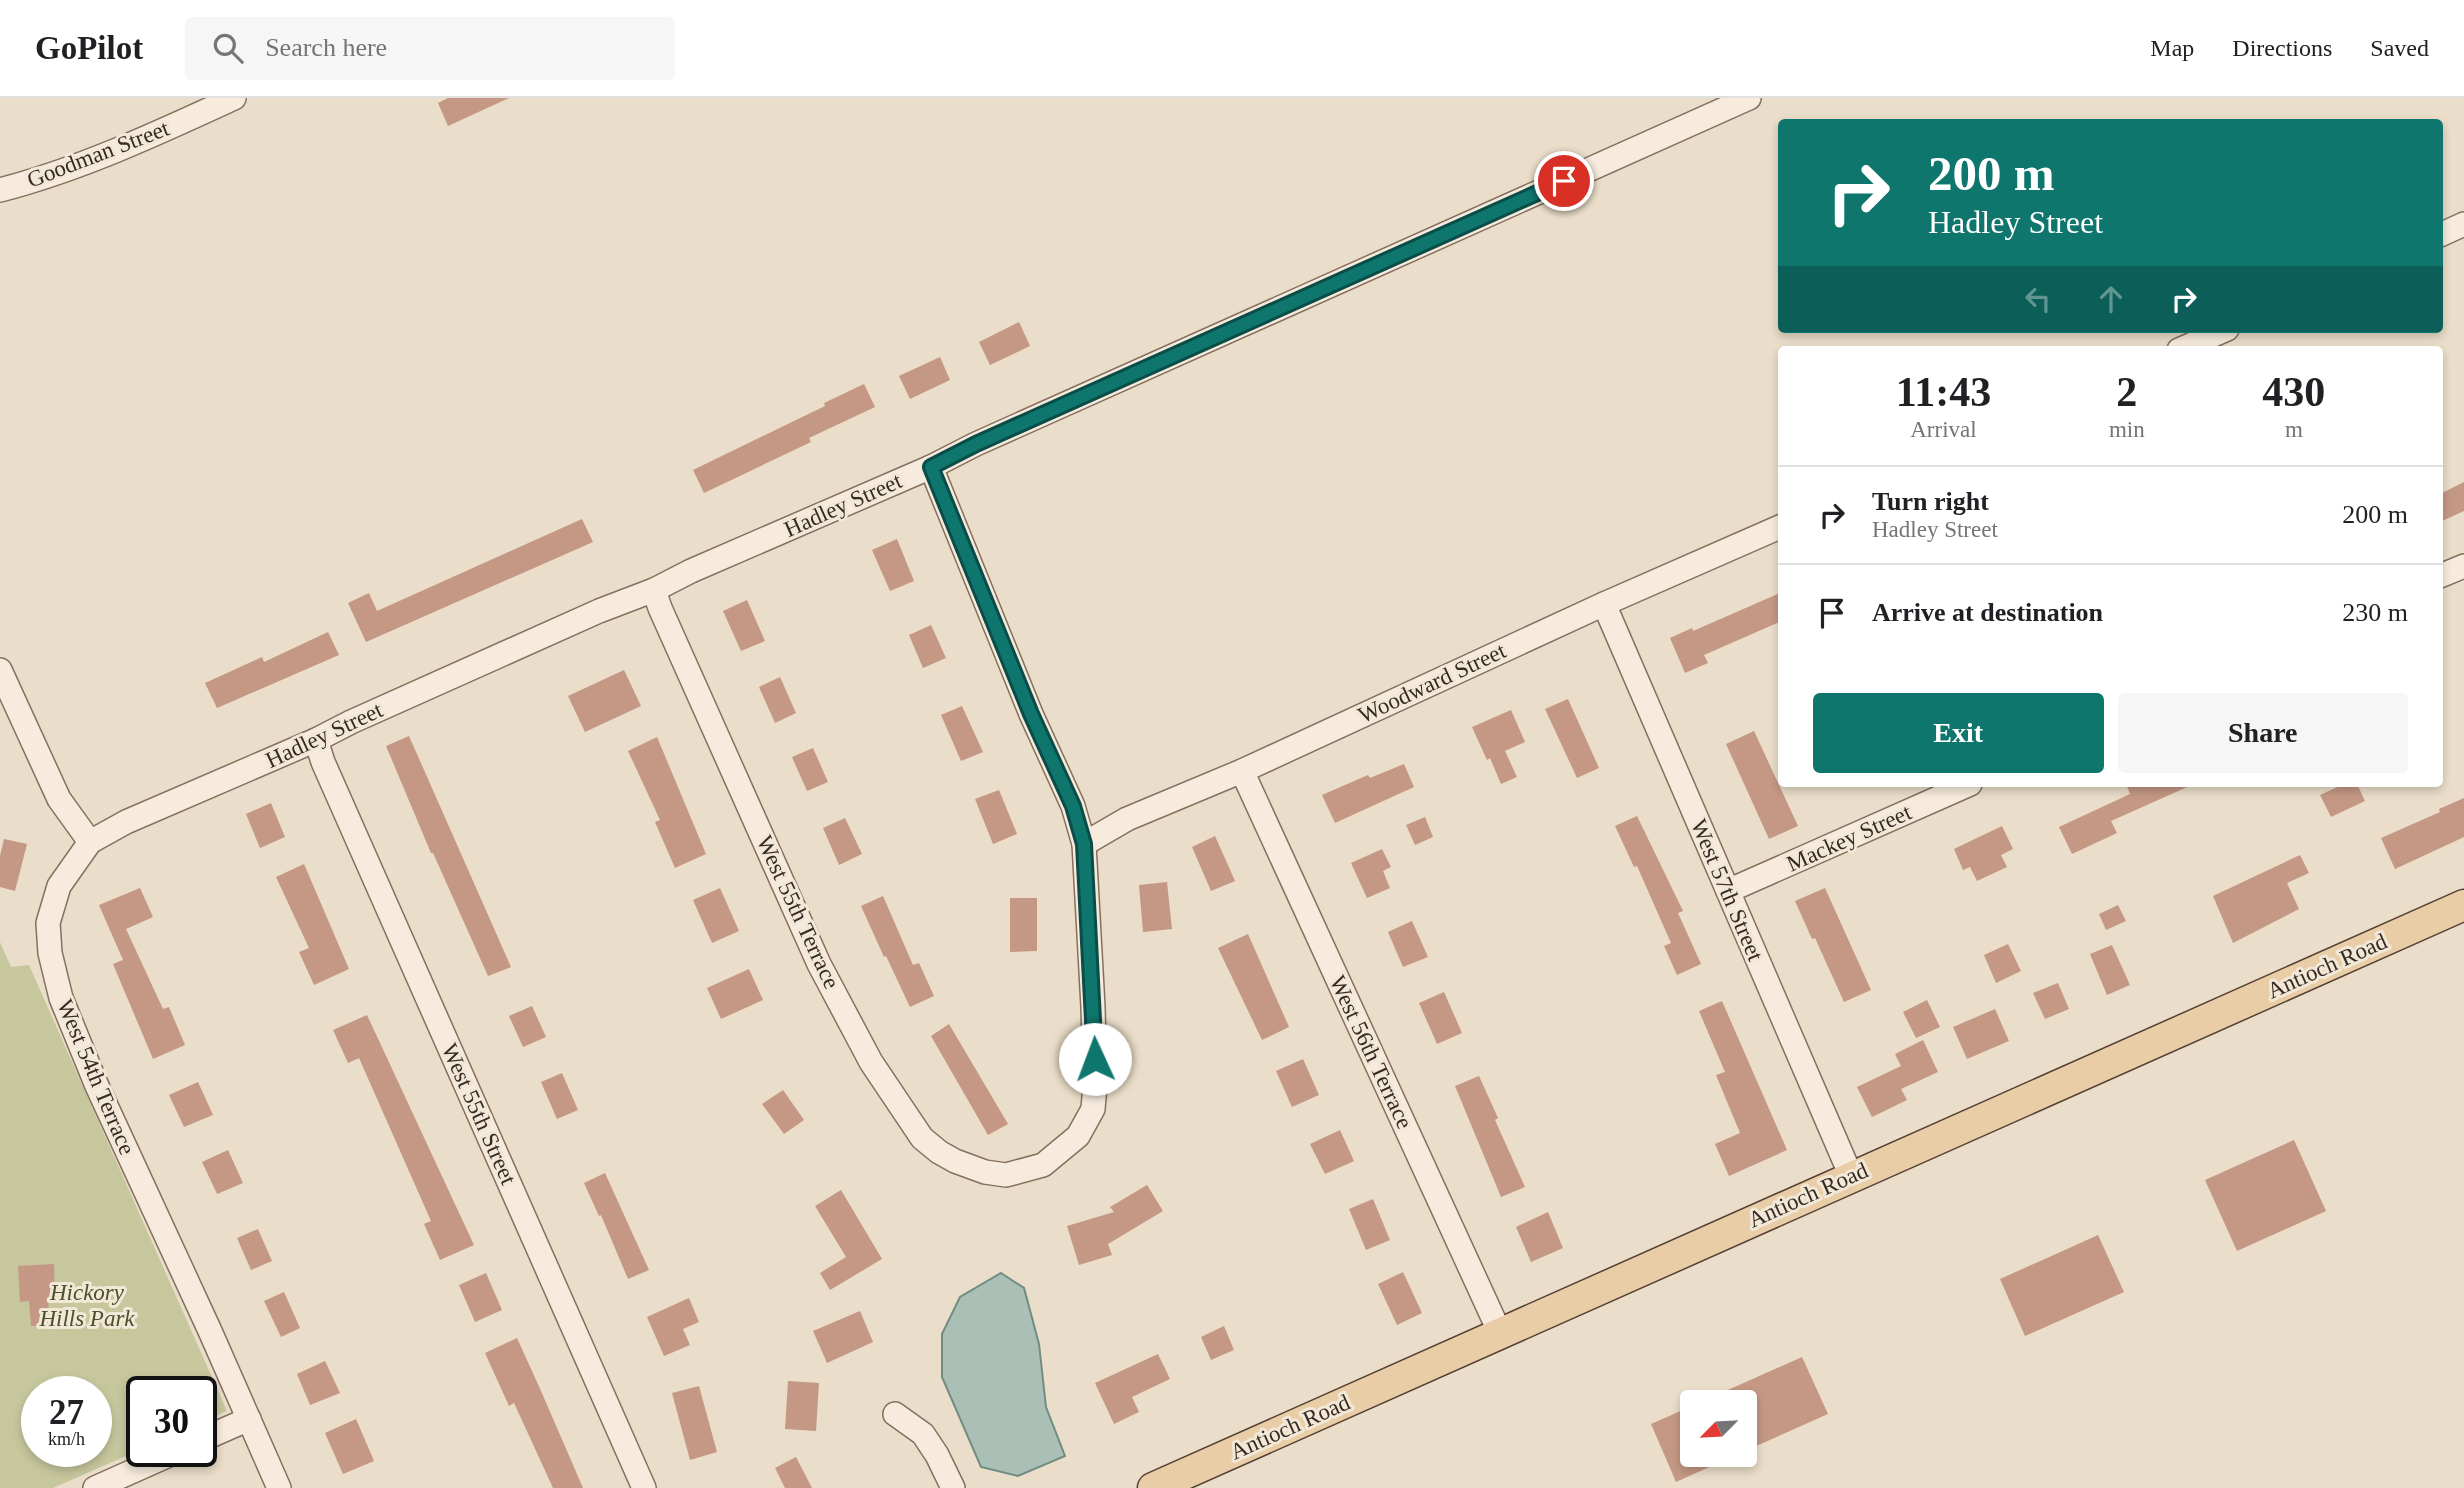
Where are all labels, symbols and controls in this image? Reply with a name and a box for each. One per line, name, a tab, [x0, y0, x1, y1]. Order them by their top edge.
search box	[185, 17, 675, 80]
icon: search	[209, 29, 247, 67]
text: GoPilot	[35, 30, 143, 66]
text: Search here	[265, 33, 387, 62]
text: Map	[2150, 35, 2194, 61]
text: Directions	[2232, 35, 2332, 61]
text: Saved	[2370, 35, 2429, 61]
street label: Goodman Street	[23, 115, 173, 193]
text: 200 m	[1928, 146, 2055, 201]
icon: right	[1813, 147, 1904, 238]
pin	[1534, 151, 1594, 211]
icon: arrive	[1545, 162, 1583, 200]
text: Hadley Street	[1928, 204, 2103, 240]
icon: left	[2019, 280, 2057, 318]
icon: ahead	[2092, 280, 2130, 318]
icon: right	[2165, 280, 2203, 318]
text: 11:43	[1896, 369, 1991, 415]
text: 2	[2116, 369, 2137, 415]
text: 430	[2262, 369, 2325, 415]
text: Arrival	[1910, 417, 1977, 442]
text: min	[2109, 417, 2145, 442]
text: m	[2285, 417, 2303, 442]
street label: Hadley Street	[780, 468, 906, 542]
text: Turn right	[1872, 487, 1989, 516]
icon: right	[1813, 496, 1851, 534]
text: 200 m	[2342, 500, 2408, 529]
text: Hadley Street	[1872, 517, 1998, 542]
icon: arrive	[1813, 594, 1851, 632]
text: Arrive at destination	[1872, 598, 2103, 627]
text: 230 m	[2342, 598, 2408, 627]
street label: Woodward Street	[1354, 638, 1510, 728]
button: Exit	[1813, 693, 2104, 773]
button: Share	[2118, 693, 2408, 773]
street label: Hadley Street	[262, 697, 387, 773]
street label: Mackey Street	[1783, 799, 1916, 877]
street label: West 57th Street	[1686, 815, 1768, 965]
street label: West 55th Terrace	[752, 831, 844, 993]
street label: Antioch Road	[2263, 928, 2391, 1004]
street label: West 56th Terrace	[1325, 971, 1417, 1133]
street label: West 54th Terrace	[52, 996, 140, 1158]
position arrow	[1058, 1022, 1132, 1096]
street label: West 55th Street	[437, 1040, 521, 1189]
street label: Antioch Road	[1744, 1157, 1872, 1233]
park label: Hickory Hills Park	[38, 1280, 135, 1331]
speed limit sign: 30	[126, 1376, 217, 1467]
street label: Antioch Road	[1226, 1389, 1354, 1465]
north arrow	[1680, 1390, 1757, 1466]
map controls	[1680, 1390, 1757, 1467]
text: 27	[49, 1393, 84, 1432]
text: km/h	[48, 1429, 85, 1449]

